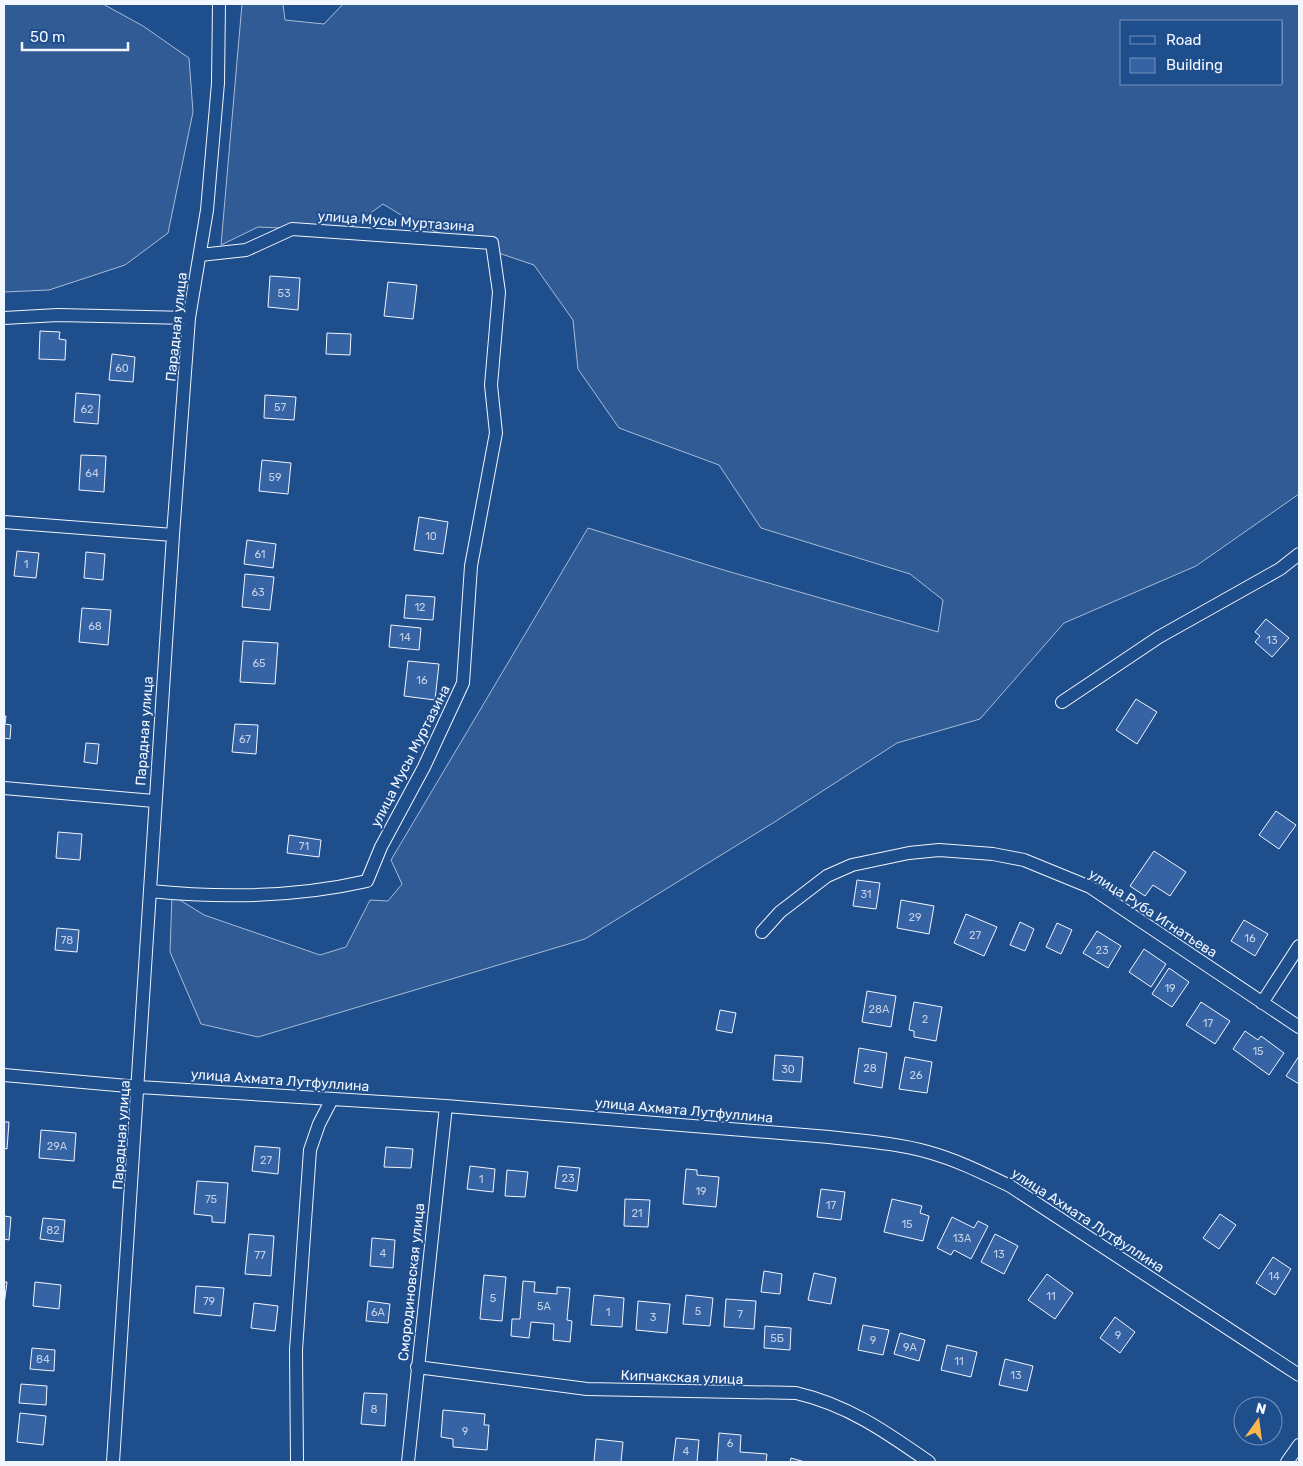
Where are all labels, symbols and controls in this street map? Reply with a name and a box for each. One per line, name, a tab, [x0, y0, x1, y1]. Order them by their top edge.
scale bar	[22, 20, 129, 52]
legend	[1120, 20, 1283, 85]
text: 50 m	[30, 28, 65, 46]
text: Road	[1166, 31, 1202, 49]
text: Building	[1166, 56, 1223, 74]
street label: улица Мусы Муртазина	[317, 208, 475, 235]
street label: Парадная улица	[162, 272, 191, 383]
house number: 53	[277, 287, 291, 300]
house number: 60	[115, 362, 129, 375]
house number: 57	[274, 401, 286, 414]
house number: 62	[80, 403, 94, 416]
house number: 64	[85, 467, 99, 480]
house number: 59	[268, 471, 282, 484]
house number: 10	[425, 530, 437, 543]
house number: 61	[254, 548, 266, 561]
house number: 1	[24, 558, 28, 571]
house number: 63	[251, 586, 265, 599]
house number: 12	[414, 601, 426, 614]
house number: 68	[88, 620, 102, 633]
house number: 14	[399, 631, 411, 644]
house number: 13	[1266, 634, 1278, 647]
house number: 65	[252, 657, 266, 670]
house number: 16	[416, 674, 428, 687]
street label: Парадная улица	[132, 676, 157, 786]
street label: улица Мусы Муртазина	[367, 682, 454, 830]
house number: 67	[239, 733, 251, 746]
house number: 71	[299, 840, 309, 853]
street label: улица Руба Игнатьева	[1085, 865, 1220, 961]
house number: 31	[860, 888, 872, 901]
house number: 29	[909, 911, 921, 924]
house number: 27	[969, 929, 981, 942]
house number: 16	[1244, 932, 1256, 945]
house number: 78	[61, 934, 73, 947]
house number: 23	[1095, 944, 1109, 957]
house number: 19	[1164, 982, 1176, 995]
house number: 28А	[869, 1003, 890, 1016]
house number: 2	[922, 1013, 928, 1026]
house number: 17	[1203, 1017, 1214, 1030]
house number: 15	[1252, 1045, 1264, 1058]
house number: 28	[863, 1062, 877, 1075]
house number: 30	[781, 1063, 795, 1076]
street label: улица Ахмата Лутфуллина	[190, 1066, 370, 1095]
house number: 26	[909, 1069, 923, 1082]
street label: Парадная улица	[109, 1080, 134, 1190]
street label: улица Ахмата Лутфуллина	[594, 1094, 774, 1127]
house number: 29А	[47, 1140, 68, 1153]
house number: 27	[260, 1154, 272, 1167]
street label: улица Ахмата Лутфуллина	[1008, 1165, 1167, 1276]
house number: 23	[561, 1172, 575, 1185]
house number: 1	[479, 1173, 483, 1186]
house number: 19	[695, 1185, 707, 1198]
house number: 75	[205, 1193, 218, 1206]
house number: 17	[826, 1199, 837, 1212]
street label: Смородиновская улица	[395, 1202, 428, 1362]
house number: 21	[631, 1207, 643, 1220]
house number: 15	[901, 1218, 913, 1231]
house number: 82	[46, 1224, 60, 1237]
house number: 13А	[953, 1232, 972, 1245]
house number: 4	[380, 1247, 387, 1260]
house number: 13	[993, 1248, 1005, 1261]
house number: 77	[254, 1249, 266, 1262]
house number: 14	[1268, 1270, 1280, 1283]
house number: 11	[1046, 1290, 1056, 1303]
house number: 5	[490, 1292, 497, 1305]
house number: 79	[203, 1295, 215, 1308]
house number: 5А	[537, 1300, 552, 1313]
house number: 5	[695, 1305, 702, 1318]
house number: 6А	[371, 1306, 386, 1319]
house number: 1	[606, 1306, 610, 1319]
house number: 7	[737, 1308, 743, 1321]
house number: 3	[650, 1311, 657, 1324]
house number: 9	[1115, 1329, 1121, 1342]
house number: 5Б	[770, 1332, 784, 1345]
house number: 9	[870, 1334, 876, 1347]
house number: 9А	[903, 1341, 918, 1354]
house number: 84	[36, 1353, 50, 1366]
house number: 11	[954, 1355, 964, 1368]
street label: Кипчакская улица	[620, 1367, 744, 1388]
house number: 13	[1010, 1369, 1022, 1382]
north arrow	[1233, 1396, 1283, 1446]
text: N	[1254, 1399, 1268, 1418]
house number: 8	[371, 1403, 378, 1416]
house number: 9	[462, 1425, 468, 1438]
house number: 6	[727, 1437, 734, 1450]
house number: 4	[683, 1445, 690, 1458]

